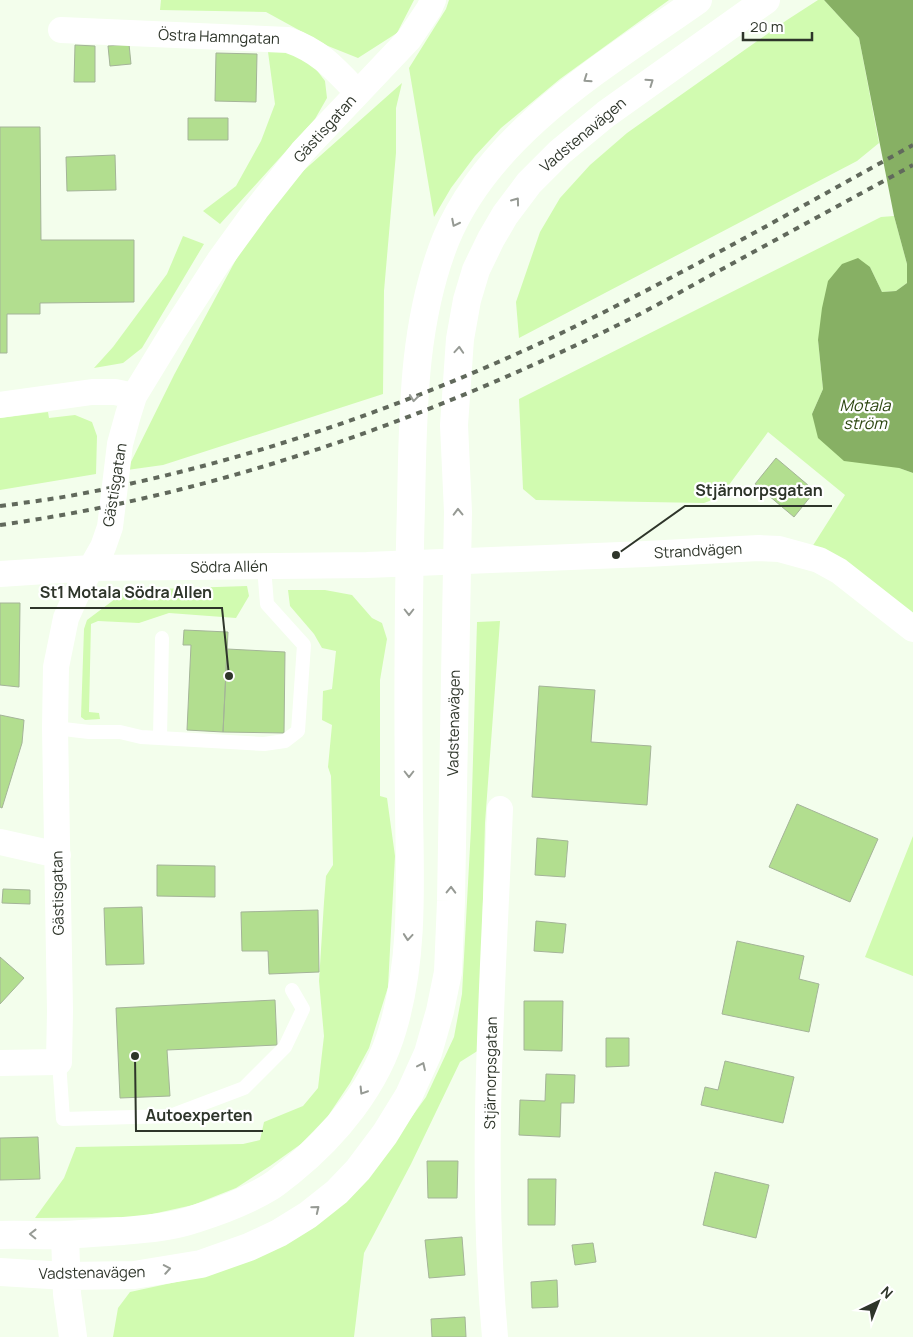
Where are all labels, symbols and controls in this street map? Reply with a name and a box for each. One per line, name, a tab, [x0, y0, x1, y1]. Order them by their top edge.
scale bar	[743, 10, 812, 42]
text: 20 m	[750, 16, 783, 37]
street label: Östra Hamngatan	[158, 24, 280, 49]
one-way arrow	[583, 73, 592, 82]
one-way arrow	[644, 79, 654, 88]
street label: Gästisgatan	[289, 90, 361, 167]
street label: Vadstenavägen	[535, 92, 630, 177]
one-way arrow	[509, 197, 519, 206]
one-way arrow	[451, 218, 461, 227]
one-way arrow	[453, 346, 464, 354]
water label: Motala ström	[840, 394, 892, 434]
one-way arrow	[409, 395, 420, 403]
street label: Gästisgatan	[98, 441, 132, 528]
callout: Stjärnorpsgatan	[685, 475, 832, 506]
text: Stjärnorpsgatan	[695, 479, 823, 501]
one-way arrow	[453, 508, 463, 516]
street label: Strandvägen	[653, 538, 743, 563]
street label: Södra Allén	[190, 555, 268, 578]
callout: St1 Motala Södra Allen	[30, 577, 222, 608]
text: St1 Motala Södra Allen	[40, 581, 212, 603]
one-way arrow	[404, 608, 414, 616]
street label: Vadstenavägen	[442, 669, 465, 776]
one-way arrow	[404, 771, 414, 779]
street label: Gästisgatan	[46, 850, 69, 936]
one-way arrow	[446, 886, 456, 894]
one-way arrow	[403, 933, 414, 941]
street label: Stjärnorpsgatan	[479, 1016, 502, 1130]
one-way arrow	[416, 1062, 426, 1071]
one-way arrow	[360, 1085, 370, 1094]
callout: Autoexperten	[136, 1100, 263, 1131]
text: Autoexperten	[145, 1104, 253, 1126]
one-way arrow	[310, 1206, 319, 1214]
one-way arrow	[28, 1229, 36, 1239]
street label: Vadstenavägen	[39, 1261, 146, 1284]
one-way arrow	[163, 1265, 171, 1275]
north arrow	[853, 1277, 903, 1327]
text: N	[877, 1282, 897, 1303]

